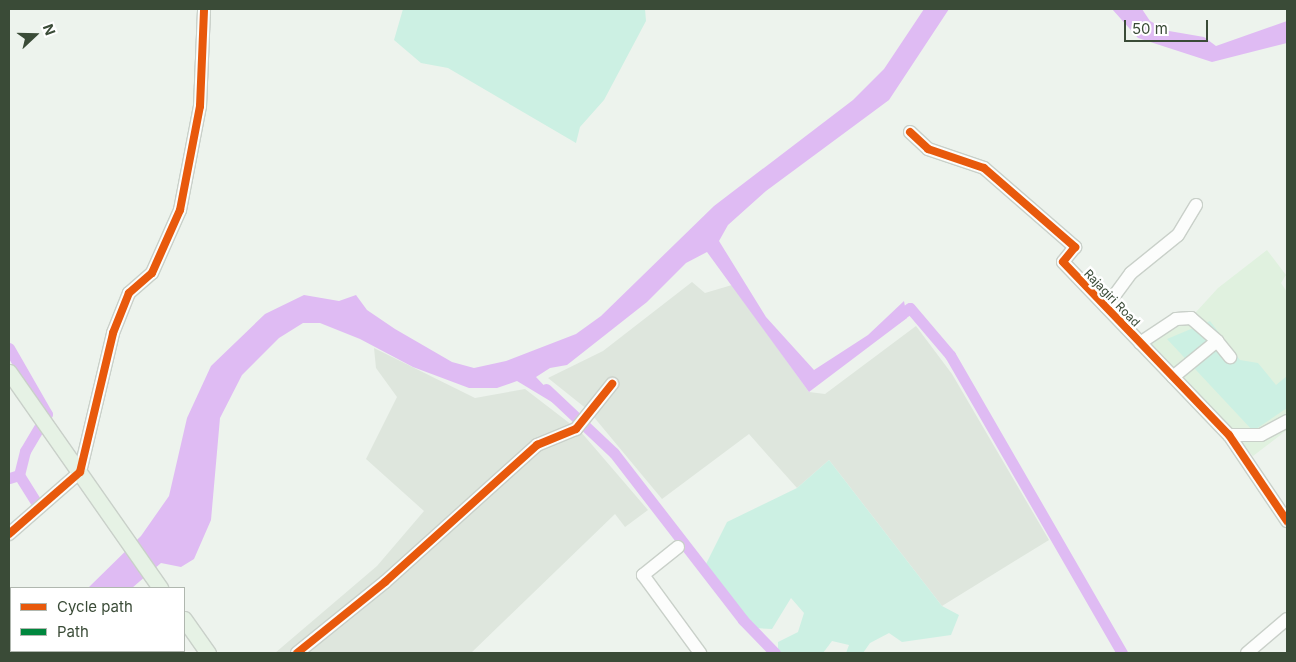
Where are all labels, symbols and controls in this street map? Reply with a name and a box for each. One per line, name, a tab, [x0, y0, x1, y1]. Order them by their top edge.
north arrow	[10, 10, 60, 60]
scale bar	[1126, 10, 1210, 42]
text: 50 m	[1132, 19, 1168, 38]
text: N	[40, 21, 59, 37]
street label: Rajagiri Road	[1081, 266, 1143, 330]
legend	[10, 587, 185, 652]
text: Cycle path	[57, 597, 133, 616]
text: Path	[57, 622, 89, 641]

